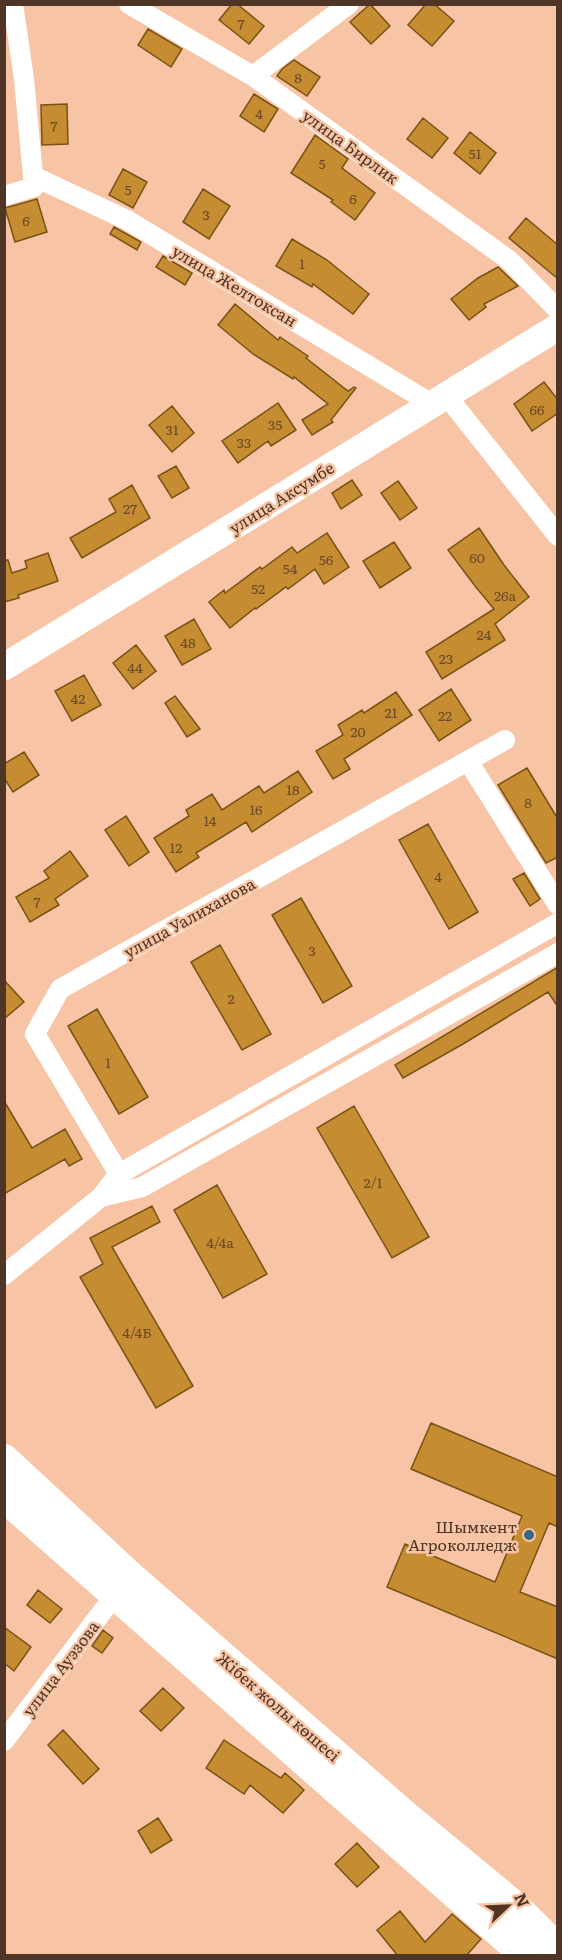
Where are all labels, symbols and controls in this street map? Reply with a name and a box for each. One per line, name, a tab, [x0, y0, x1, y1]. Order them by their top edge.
house number: 7	[237, 13, 245, 33]
house number: 8	[294, 67, 302, 87]
house number: 4	[255, 103, 263, 123]
street label: улица Бирлик	[298, 103, 405, 190]
house number: 7	[50, 115, 58, 135]
house number: 51	[469, 143, 482, 163]
house number: 5	[318, 153, 326, 173]
house number: 5	[124, 179, 132, 199]
house number: 6	[349, 188, 357, 208]
house number: 3	[202, 204, 210, 224]
house number: 6	[22, 210, 30, 230]
street label: улица Желтоксан	[168, 238, 302, 332]
house number: 1	[299, 253, 305, 273]
house number: 66	[529, 399, 545, 419]
house number: 35	[268, 414, 282, 434]
house number: 31	[165, 419, 179, 439]
house number: 33	[237, 432, 251, 452]
street label: улица Аксумбе	[224, 455, 338, 539]
house number: 27	[123, 498, 137, 518]
house number: 60	[469, 547, 485, 567]
house number: 56	[319, 549, 334, 569]
house number: 54	[283, 558, 298, 578]
house number: 52	[251, 578, 265, 598]
house number: 26а	[494, 585, 517, 605]
house number: 24	[477, 624, 492, 644]
house number: 48	[180, 632, 196, 652]
house number: 23	[439, 648, 453, 668]
house number: 44	[127, 657, 143, 677]
house number: 42	[71, 688, 85, 708]
house number: 21	[385, 702, 398, 722]
house number: 22	[438, 705, 452, 725]
house number: 20	[350, 721, 366, 741]
house number: 18	[286, 779, 300, 799]
house number: 8	[524, 792, 532, 812]
house number: 16	[249, 799, 263, 819]
house number: 14	[204, 810, 217, 830]
house number: 12	[170, 837, 182, 857]
house number: 4	[434, 866, 442, 886]
street label: улица Уалиханова	[119, 871, 259, 963]
house number: 7	[33, 891, 41, 911]
house number: 3	[308, 940, 316, 960]
house number: 2	[227, 988, 235, 1008]
house number: 1	[105, 1052, 111, 1072]
house number: 2/1	[364, 1172, 383, 1192]
house number: 4/4а	[206, 1232, 234, 1252]
house number: 4/4Б	[122, 1322, 152, 1342]
place label: Шымкент Агроколледж	[408, 1514, 517, 1556]
marker: Шымкент Агроколледж	[522, 1528, 536, 1542]
street label: улица Ауэзова	[16, 1615, 104, 1721]
street label: Жібек жолы көшесі	[212, 1646, 346, 1766]
north arrow	[478, 1876, 538, 1936]
text: N	[509, 1889, 536, 1911]

